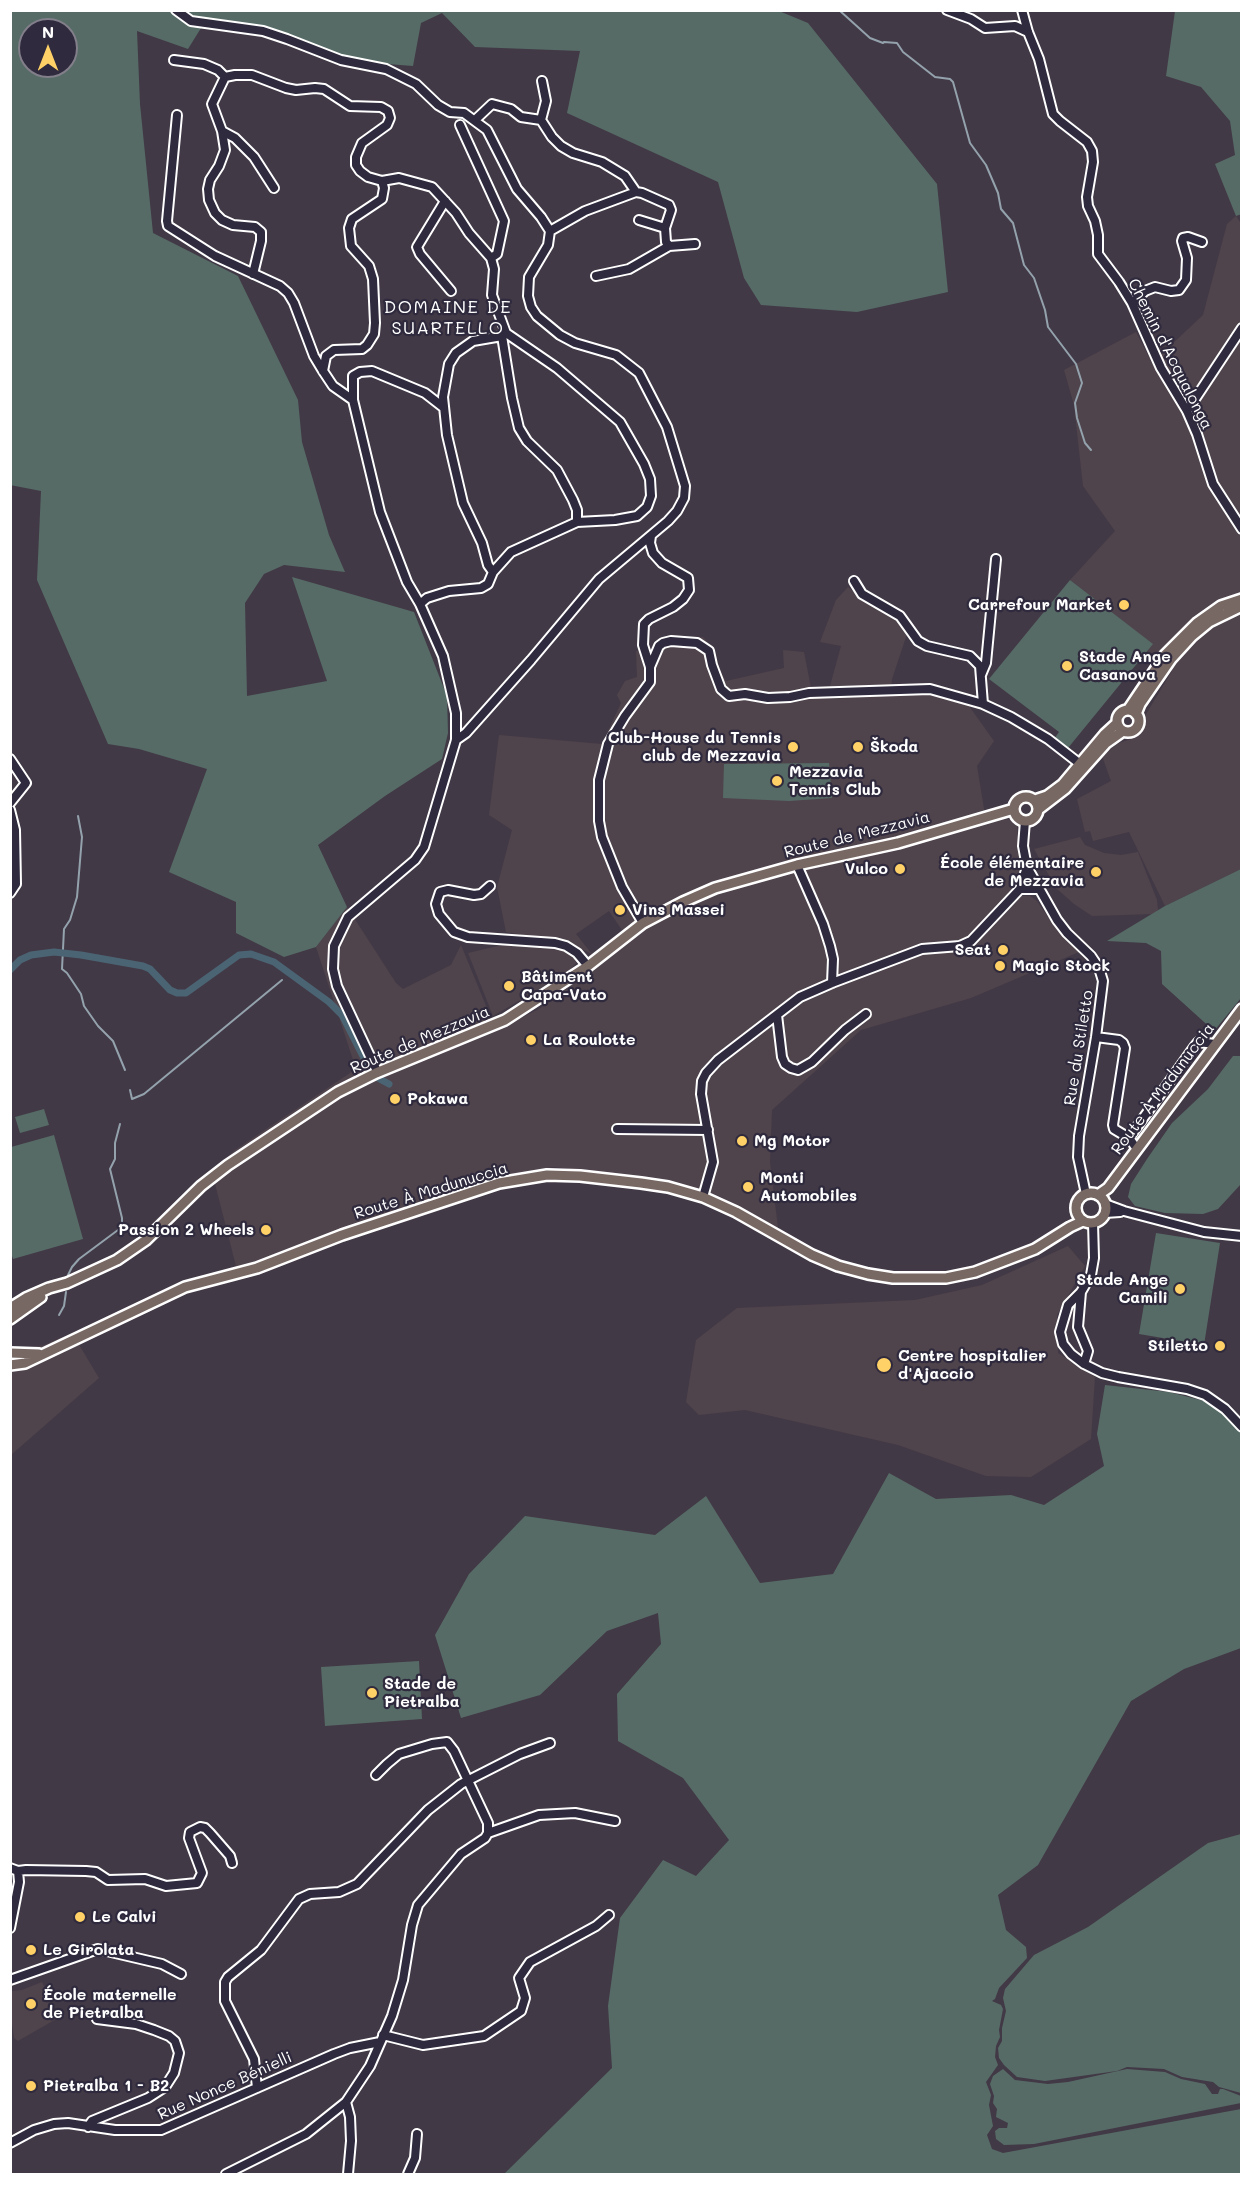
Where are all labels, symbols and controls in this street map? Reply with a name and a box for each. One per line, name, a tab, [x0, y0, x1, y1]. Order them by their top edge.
north arrow	[18, 18, 78, 78]
text: N	[42, 21, 54, 42]
street label: Chemin d'Acqualonga	[1124, 275, 1216, 433]
district label: DOMAINE DE SUARTELLO	[384, 296, 512, 338]
place label: Carrefour Market	[968, 595, 1112, 615]
marker: Carrefour Market	[1117, 598, 1131, 612]
place label: Stade Ange Casanova	[1079, 647, 1171, 685]
marker: Stade Ange Casanova	[1060, 659, 1074, 673]
place label: Club-House du Tennis club de Mezzavia	[608, 728, 781, 766]
place label: Škoda	[870, 737, 918, 757]
marker: Club-House du Tennis club de Mezzavia	[786, 740, 800, 754]
marker: Škoda	[851, 740, 865, 754]
place label: Mezzavia Tennis Club	[789, 762, 881, 800]
marker: Mezzavia Tennis Club	[770, 774, 784, 788]
street label: Route de Mezzavia	[782, 808, 932, 862]
place label: École élémentaire de Mezzavia	[940, 853, 1084, 891]
place label: Vulco	[845, 859, 888, 879]
marker: Vulco	[893, 862, 907, 876]
marker: École élémentaire de Mezzavia	[1089, 865, 1103, 879]
place label: Vins Massei	[632, 900, 725, 920]
marker: Vins Massei	[613, 903, 627, 917]
place label: Seat	[955, 940, 991, 960]
marker: Seat	[996, 943, 1010, 957]
place label: Magic Stock	[1012, 956, 1110, 976]
marker: Magic Stock	[993, 959, 1007, 973]
place label: Bâtiment Capa-Vato	[521, 967, 607, 1005]
marker: Bâtiment Capa-Vato	[502, 979, 516, 993]
street label: Rue du Stiletto	[1060, 989, 1098, 1107]
street label: Route de Mezzavia	[347, 1002, 493, 1078]
street label: Route À Madunuccia	[1107, 1019, 1219, 1159]
place label: La Roulotte	[543, 1030, 636, 1050]
marker: La Roulotte	[524, 1033, 538, 1047]
place label: Pokawa	[407, 1089, 468, 1109]
marker: Pokawa	[388, 1092, 402, 1106]
place label: Mg Motor	[754, 1131, 830, 1151]
marker: Mg Motor	[735, 1134, 749, 1148]
street label: Route À Madunuccia	[352, 1158, 510, 1224]
place label: Monti Automobiles	[760, 1168, 857, 1206]
marker: Monti Automobiles	[741, 1180, 755, 1194]
place label: Passion 2 Wheels	[118, 1220, 254, 1240]
marker: Passion 2 Wheels	[259, 1223, 273, 1237]
place label: Stade Ange Camili	[1076, 1270, 1168, 1308]
marker: Stade Ange Camili	[1173, 1282, 1187, 1296]
place label: Stiletto	[1148, 1336, 1208, 1356]
marker: Stiletto	[1213, 1339, 1227, 1353]
place label: Centre hospitalier d'Ajaccio	[898, 1346, 1046, 1384]
marker: Centre hospitalier d'Ajaccio	[875, 1356, 893, 1374]
place label: Stade de Pietralba	[384, 1674, 459, 1712]
marker: Stade de Pietralba	[365, 1686, 379, 1700]
place label: Le Calvi	[92, 1907, 157, 1927]
marker: Le Calvi	[73, 1910, 87, 1924]
place label: Le Girolata	[43, 1940, 134, 1960]
marker: Le Girolata	[24, 1943, 38, 1957]
place label: École maternelle de Pietralba	[43, 1985, 177, 2023]
marker: École maternelle de Pietralba	[24, 1997, 38, 2011]
street label: Rue Nonce Bénielli	[155, 2048, 295, 2124]
place label: Pietralba 1 - B2	[43, 2076, 169, 2096]
marker: Pietralba 1 - B2	[24, 2079, 38, 2093]

